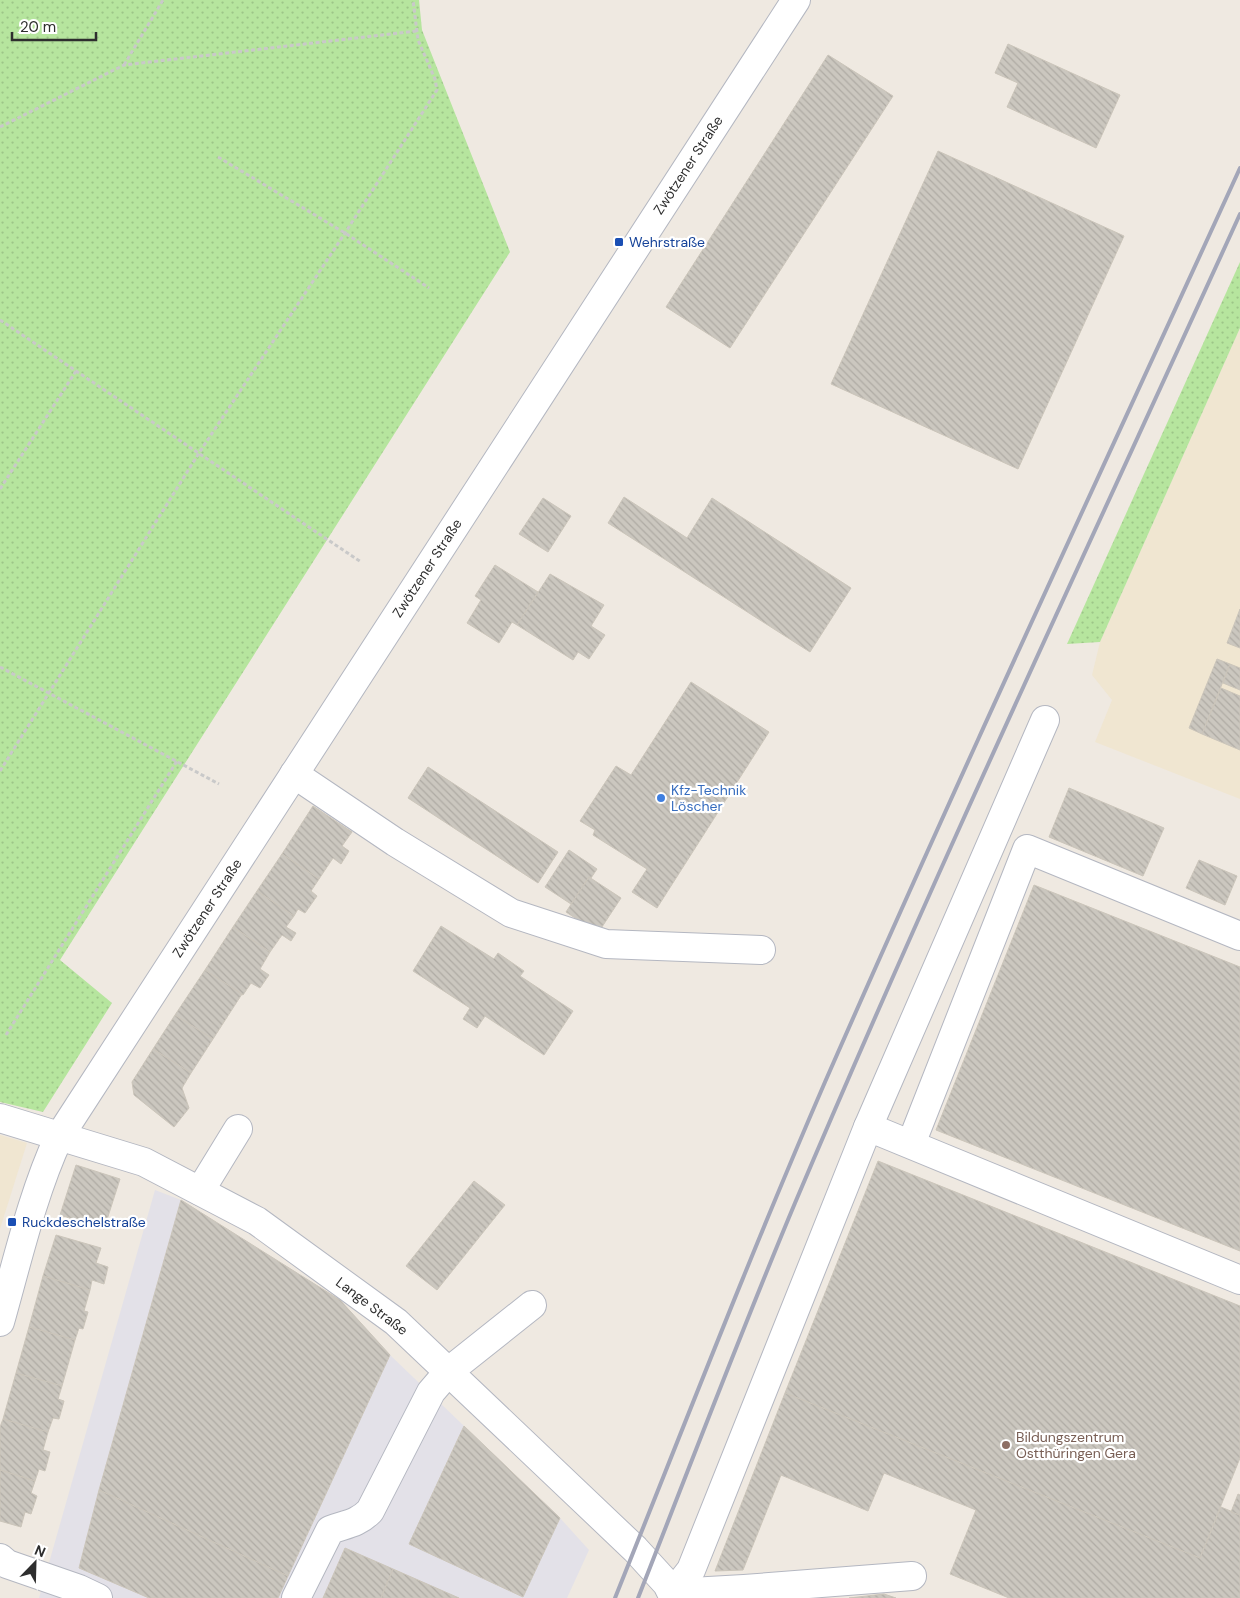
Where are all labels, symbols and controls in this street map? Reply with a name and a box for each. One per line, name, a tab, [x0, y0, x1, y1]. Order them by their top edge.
scale bar	[12, 10, 96, 42]
text: 20 m	[20, 17, 56, 37]
street label: Zwötzener Straße	[649, 112, 727, 218]
place label: Wehrstraße	[629, 233, 705, 251]
marker: Wehrstraße	[613, 236, 625, 248]
street label: Zwötzener Straße	[388, 515, 466, 621]
place label: Kfz-Technik Löscher	[671, 781, 746, 815]
marker: Kfz-Technik Löscher	[655, 792, 667, 804]
street label: Zwötzener Straße	[168, 855, 246, 961]
place label: Ruckdeschelstraße	[22, 1213, 146, 1231]
marker: Ruckdeschelstraße	[6, 1216, 18, 1228]
street label: Lange Straße	[332, 1273, 412, 1339]
place label: Bildungszentrum Ostthüringen Gera	[1016, 1428, 1136, 1462]
marker: Bildungszentrum Ostthüringen Gera	[1000, 1439, 1012, 1451]
north arrow	[10, 1538, 60, 1588]
text: N	[32, 1541, 48, 1561]

